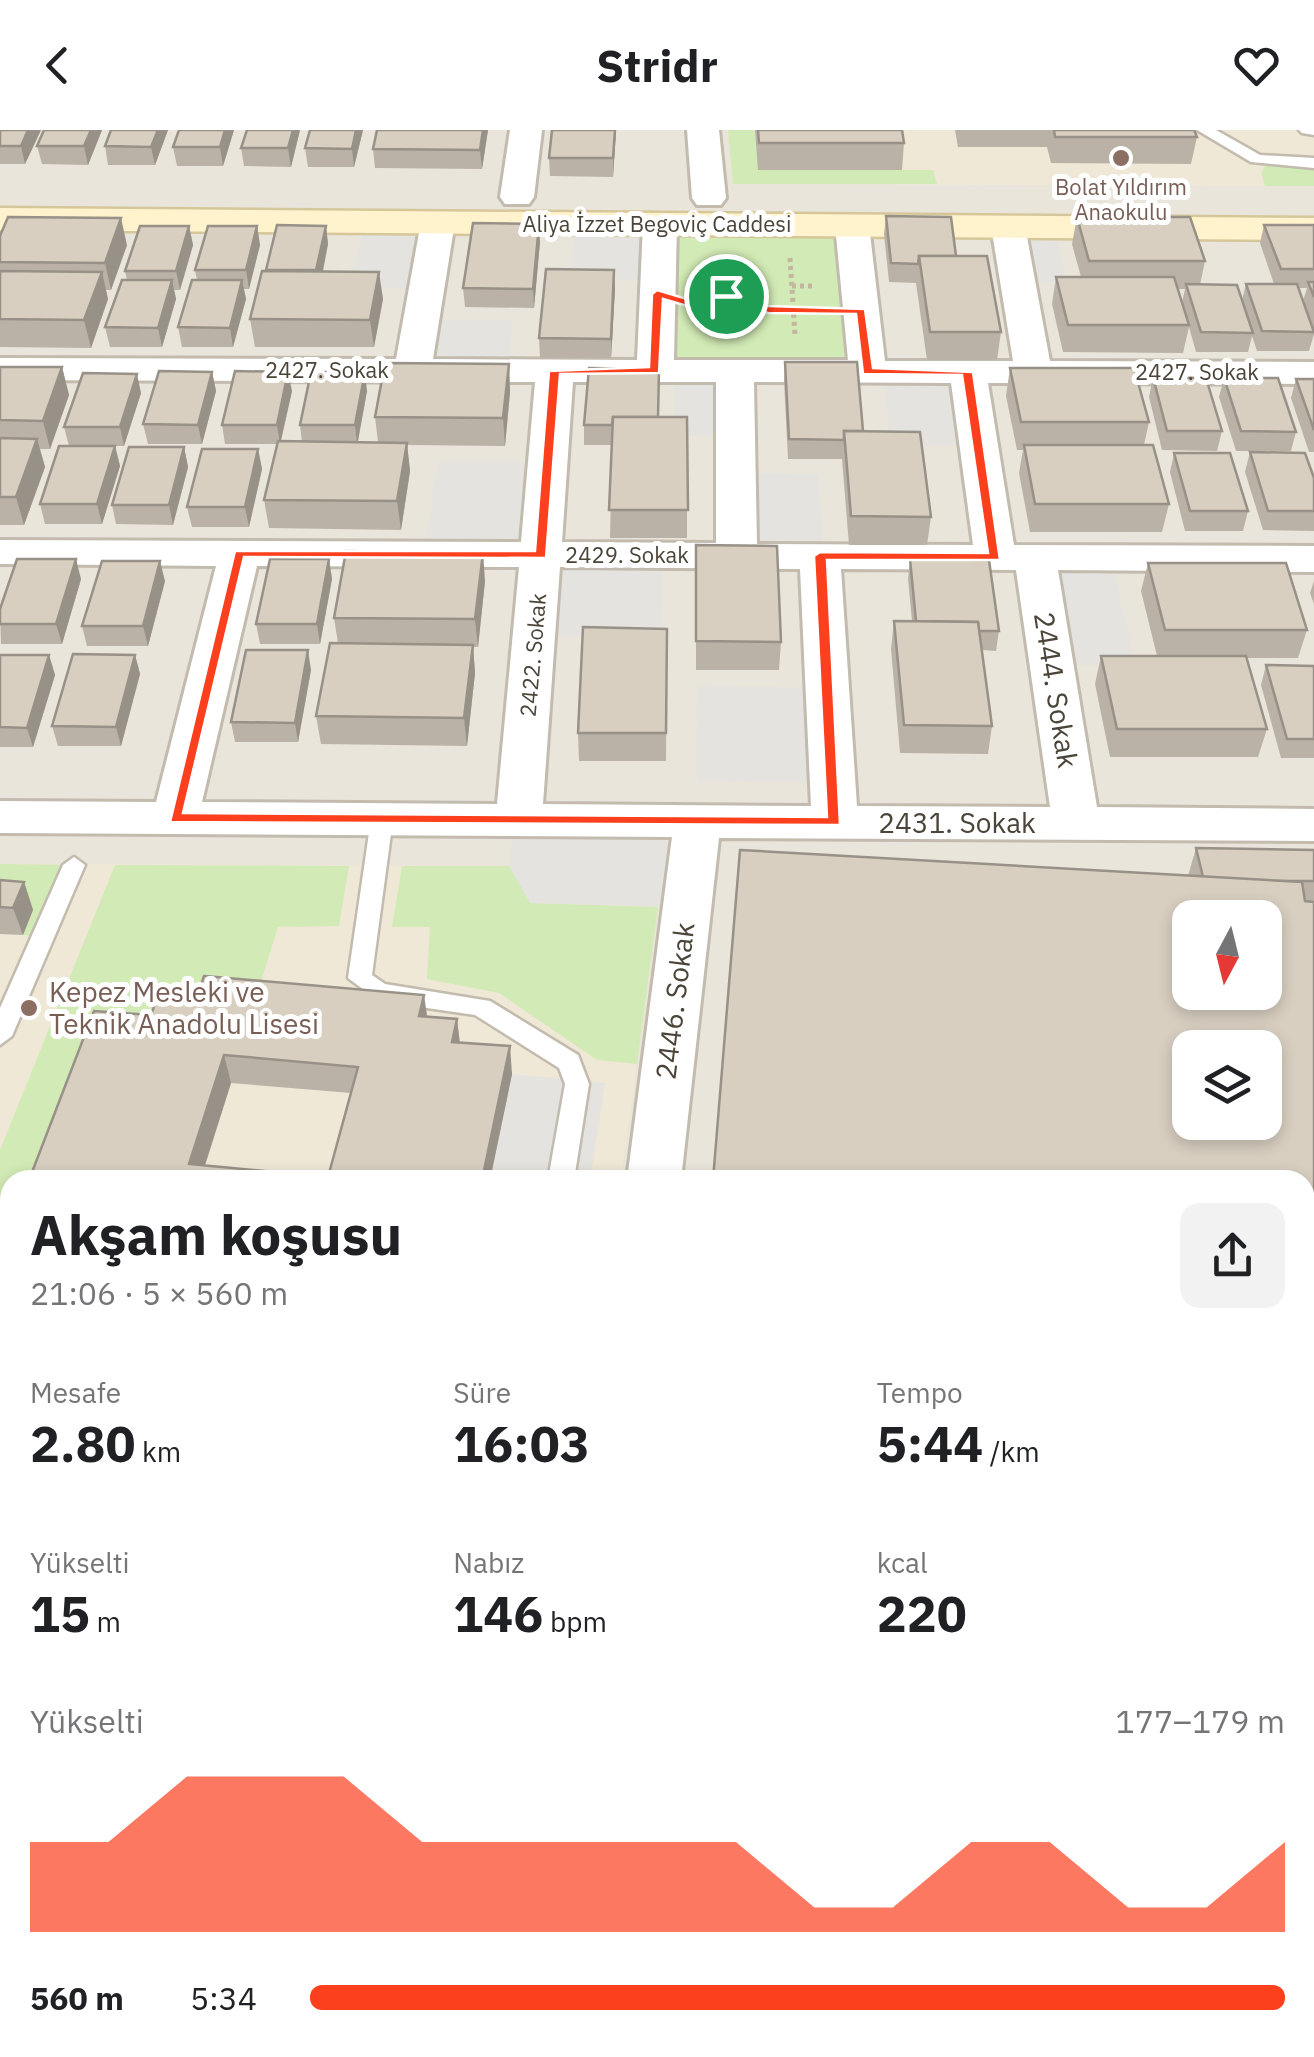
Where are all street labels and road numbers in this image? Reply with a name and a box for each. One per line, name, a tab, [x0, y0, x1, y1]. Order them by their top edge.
street label: Aliya İzzet Begoviç Caddesi	[522, 209, 792, 238]
street label: 2427. Sokak	[265, 355, 389, 384]
street label: 2427. Sokak	[1135, 357, 1259, 386]
street label: 2429. Sokak	[565, 540, 689, 569]
street label: 2422. Sokak	[513, 592, 552, 718]
street label: 2444. Sokak	[1026, 609, 1087, 771]
street label: 2431. Sokak	[878, 804, 1036, 841]
street label: 2446. Sokak	[647, 920, 703, 1081]

